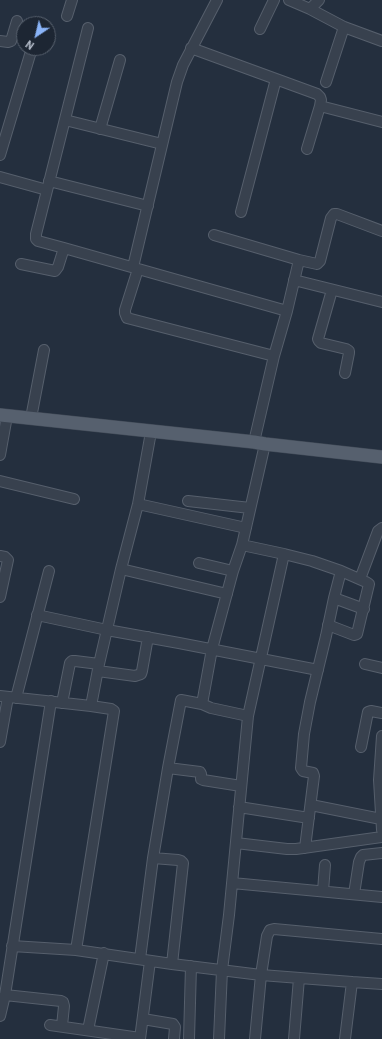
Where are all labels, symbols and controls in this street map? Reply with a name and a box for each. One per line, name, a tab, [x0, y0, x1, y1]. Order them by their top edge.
north arrow	[16, 16, 56, 56]
text: N	[23, 38, 36, 53]

